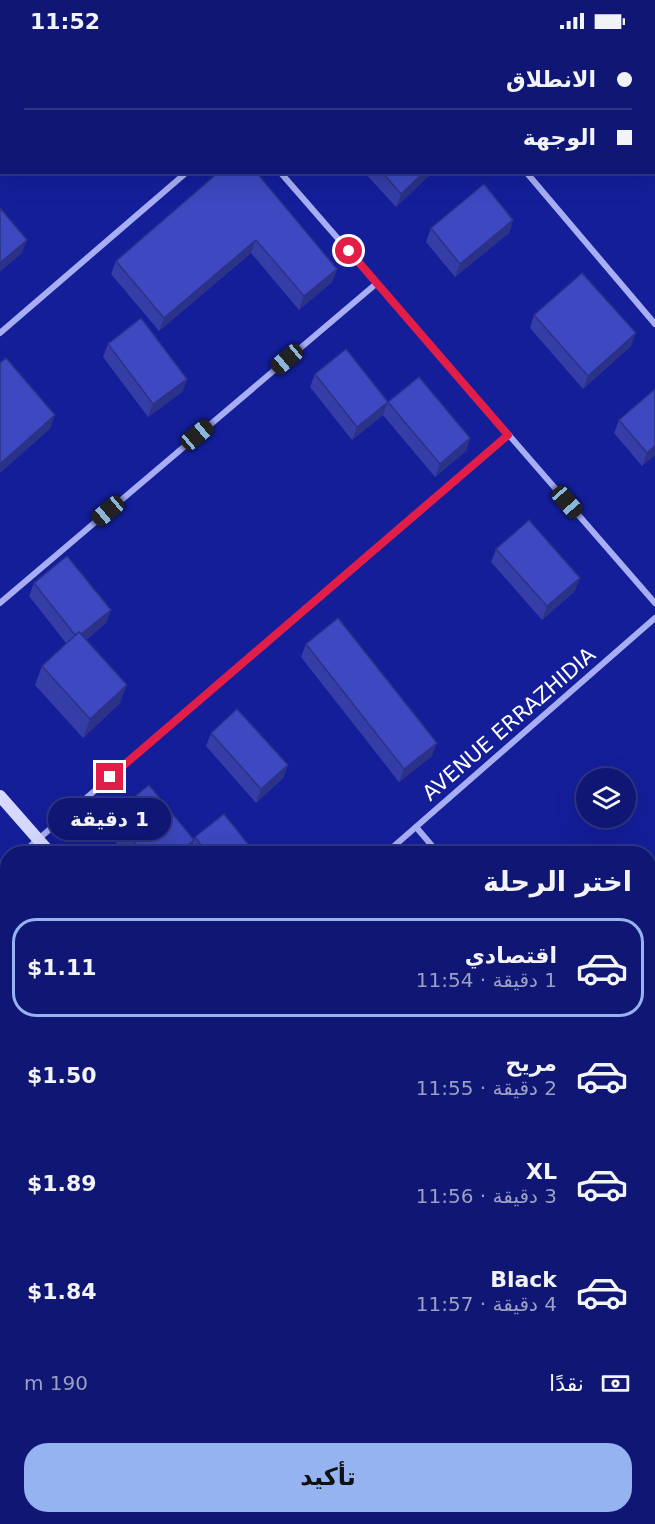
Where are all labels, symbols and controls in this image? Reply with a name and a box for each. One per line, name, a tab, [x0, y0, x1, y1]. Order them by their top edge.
text: 11:52	[30, 9, 100, 34]
text: الانطلاق	[506, 67, 596, 92]
text: الوجهة	[523, 125, 596, 150]
route start	[335, 237, 362, 264]
car	[267, 341, 307, 377]
car	[177, 417, 217, 453]
car	[548, 483, 586, 521]
car	[88, 493, 128, 529]
street label: AVENUE ERRAZHIDIA	[418, 642, 601, 805]
route end	[96, 763, 123, 790]
map controls	[576, 768, 636, 828]
button: layers	[576, 768, 636, 828]
callout: 1 دقيقة	[48, 798, 172, 840]
text: 1 دقيقة	[70, 807, 149, 831]
text: اختر الرحلة	[483, 866, 632, 897]
icon: car	[575, 941, 629, 995]
text: اقتصادي	[465, 943, 557, 968]
text: $1.11	[27, 955, 97, 980]
text: 1 دقيقة · 11:54	[416, 968, 557, 992]
icon: car	[575, 1049, 629, 1103]
text: مريح	[506, 1051, 557, 1076]
text: $1.50	[27, 1063, 97, 1088]
text: 2 دقيقة · 11:55	[416, 1076, 557, 1100]
icon: car	[575, 1157, 629, 1211]
text: XL	[526, 1159, 557, 1184]
text: $1.89	[27, 1171, 97, 1196]
text: 3 دقيقة · 11:56	[416, 1184, 557, 1208]
icon: car	[575, 1265, 629, 1319]
text: Black	[490, 1267, 557, 1292]
text: $1.84	[27, 1279, 97, 1304]
text: 4 دقيقة · 11:57	[416, 1292, 557, 1316]
icon: cash	[599, 1367, 632, 1400]
text: 190 m	[24, 1371, 88, 1395]
text: نقدًا	[549, 1371, 584, 1396]
button: تأكيد	[24, 1443, 632, 1512]

